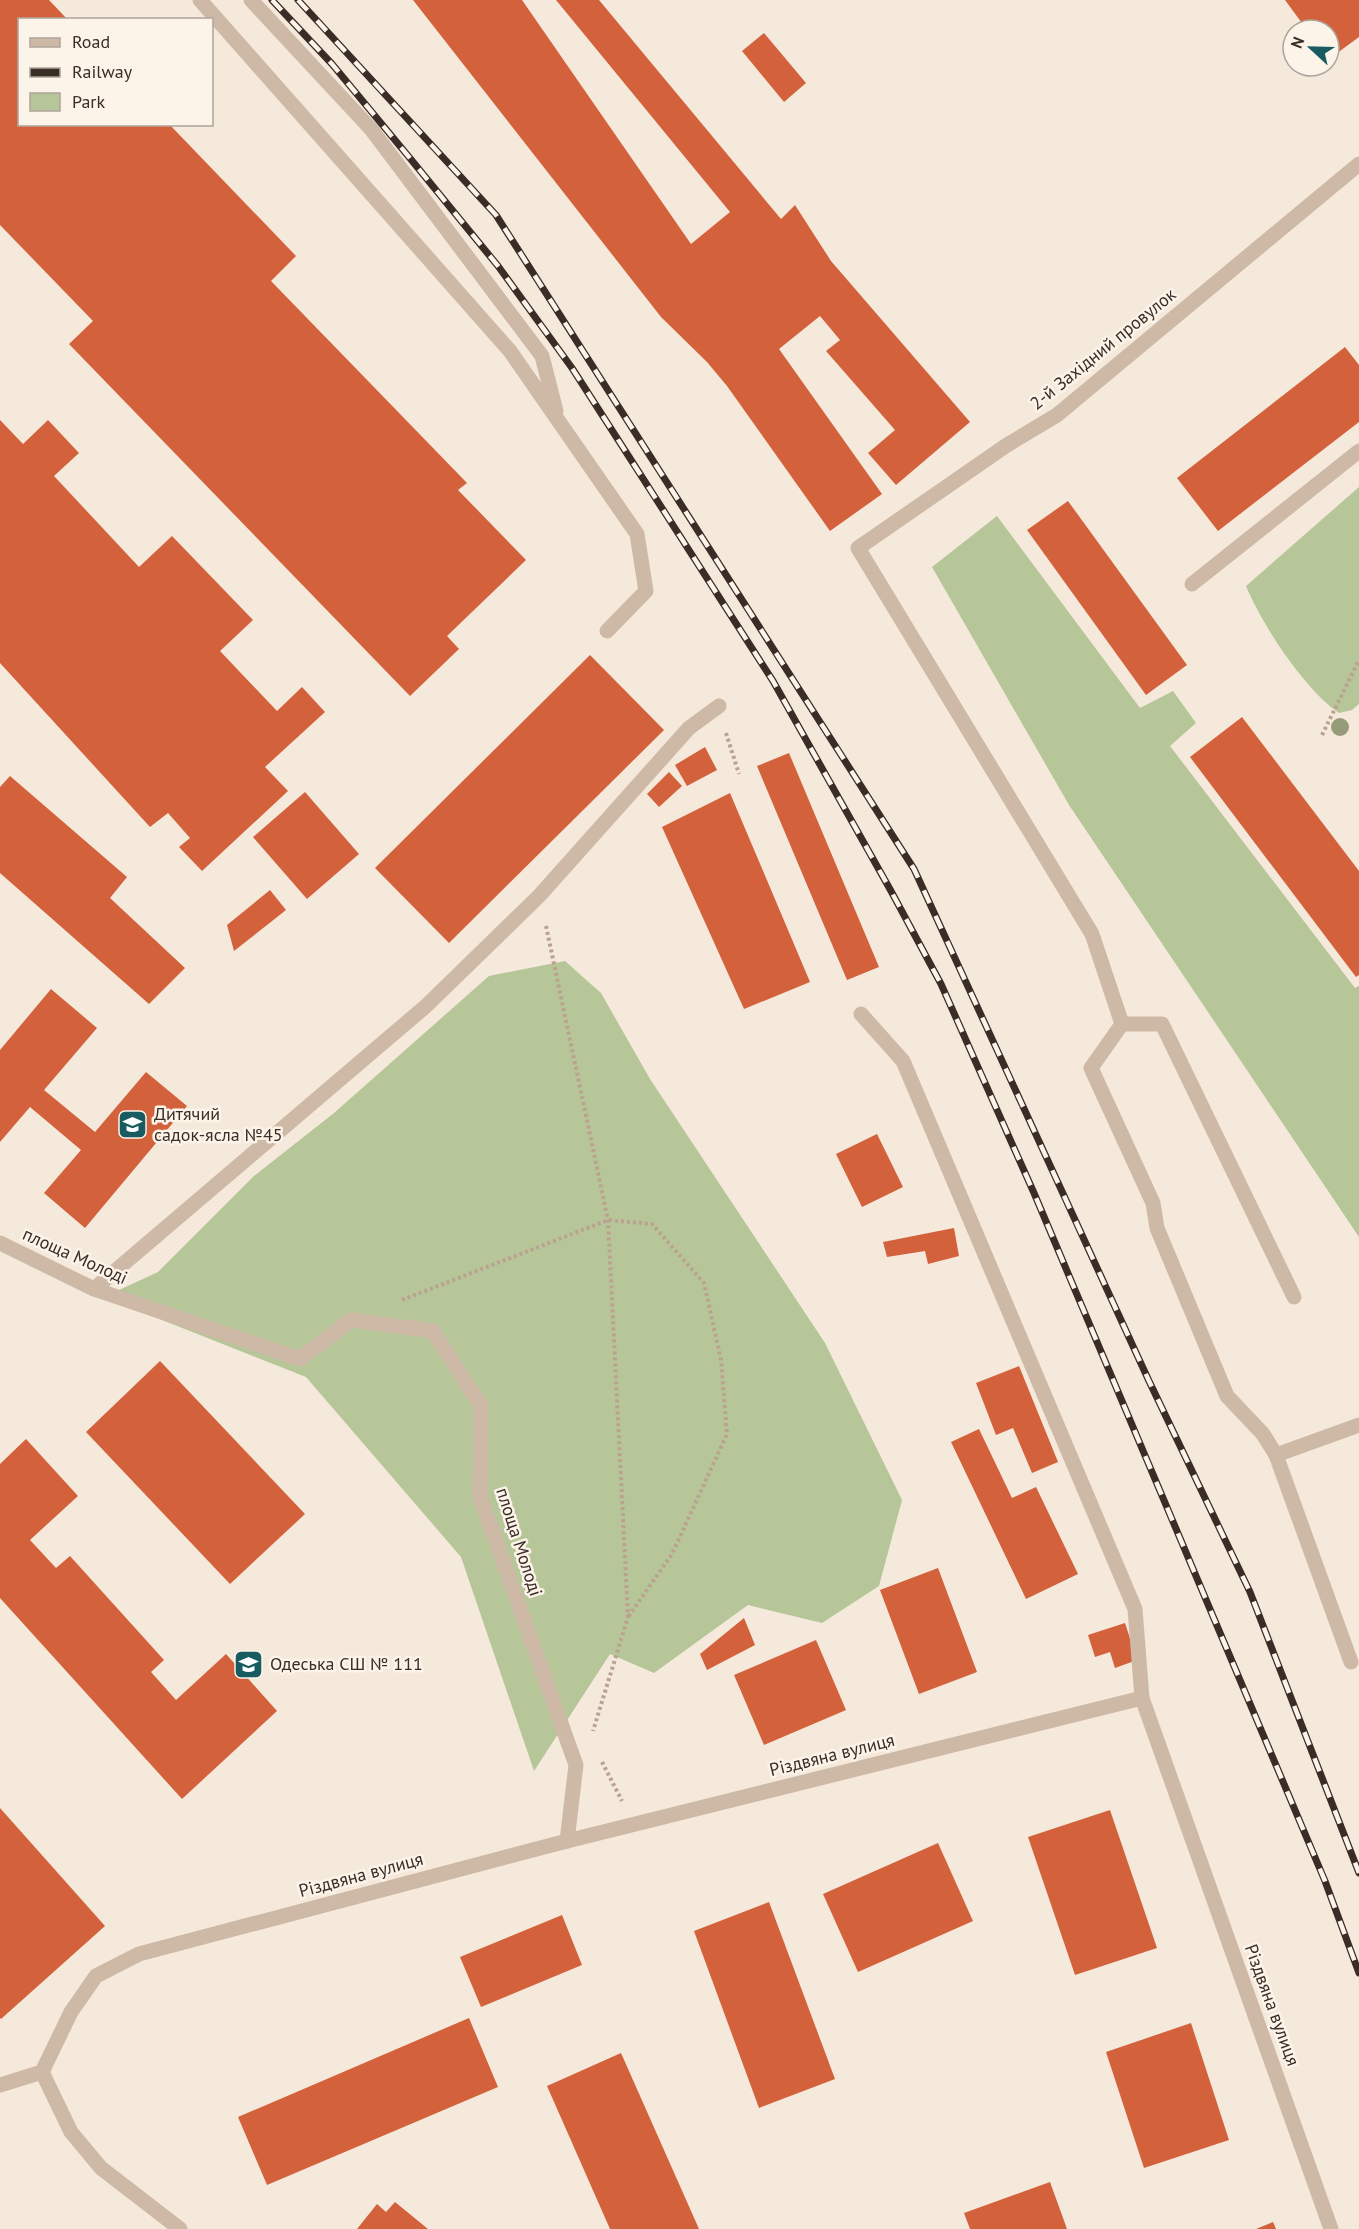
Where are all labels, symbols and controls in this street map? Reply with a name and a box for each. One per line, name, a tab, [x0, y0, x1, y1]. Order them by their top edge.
legend	[18, 18, 213, 126]
north arrow	[1281, 18, 1341, 78]
text: Road	[72, 30, 110, 53]
text: N	[1286, 34, 1308, 51]
text: Railway	[72, 60, 133, 83]
text: Park	[72, 90, 105, 113]
street label: 2-й Західний провулок	[1025, 282, 1181, 415]
place label: Дитячий садок-ясла №45	[154, 1102, 283, 1146]
school or university icon: Дитячий садок-ясла №45	[117, 1108, 149, 1140]
street label: площа Молоді	[19, 1222, 131, 1289]
street label: площа Молоді	[491, 1485, 548, 1599]
school or university icon: Одеська СШ № 111	[233, 1648, 265, 1680]
place label: Одеська СШ № 111	[270, 1652, 423, 1675]
street label: Різдвяна вулиця	[767, 1728, 897, 1781]
street label: Різдвяна вулиця	[296, 1847, 426, 1902]
street label: Різдвяна вулиця	[1240, 1941, 1305, 2069]

